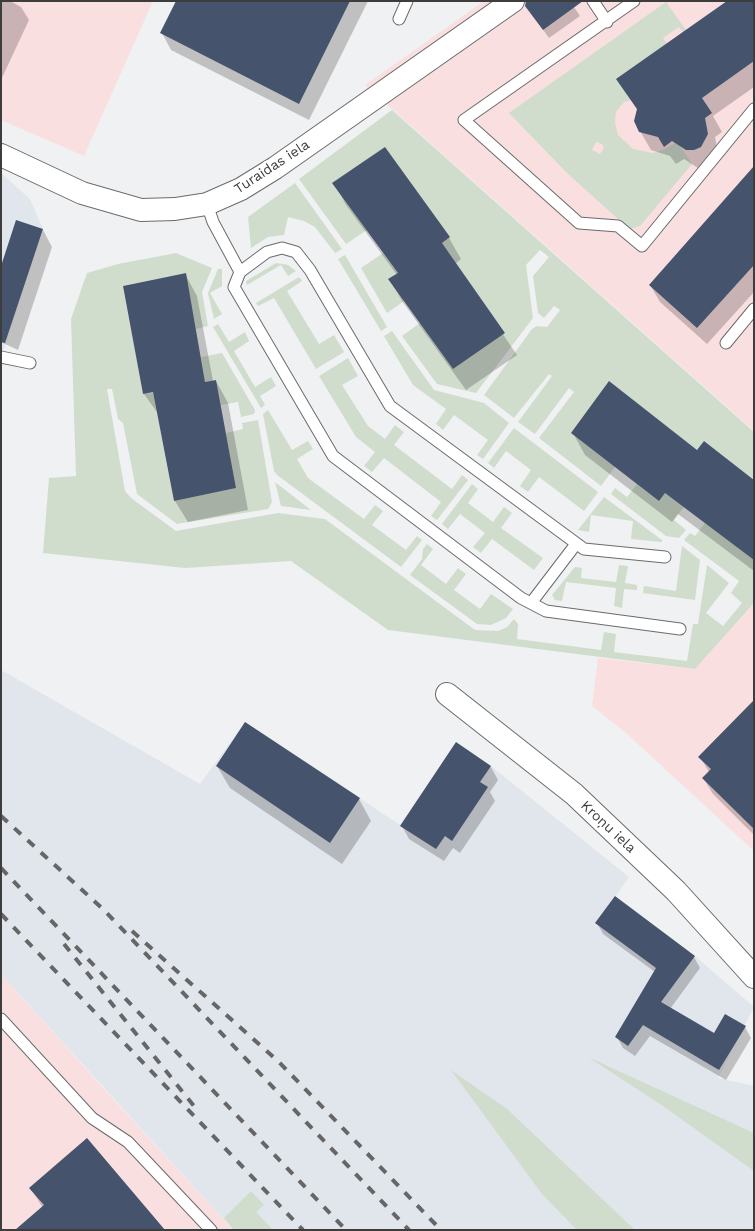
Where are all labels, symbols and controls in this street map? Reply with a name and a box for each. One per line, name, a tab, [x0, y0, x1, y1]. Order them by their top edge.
street label: Turaidas iela	[231, 136, 313, 198]
street label: Kroņu iela	[577, 797, 639, 857]

